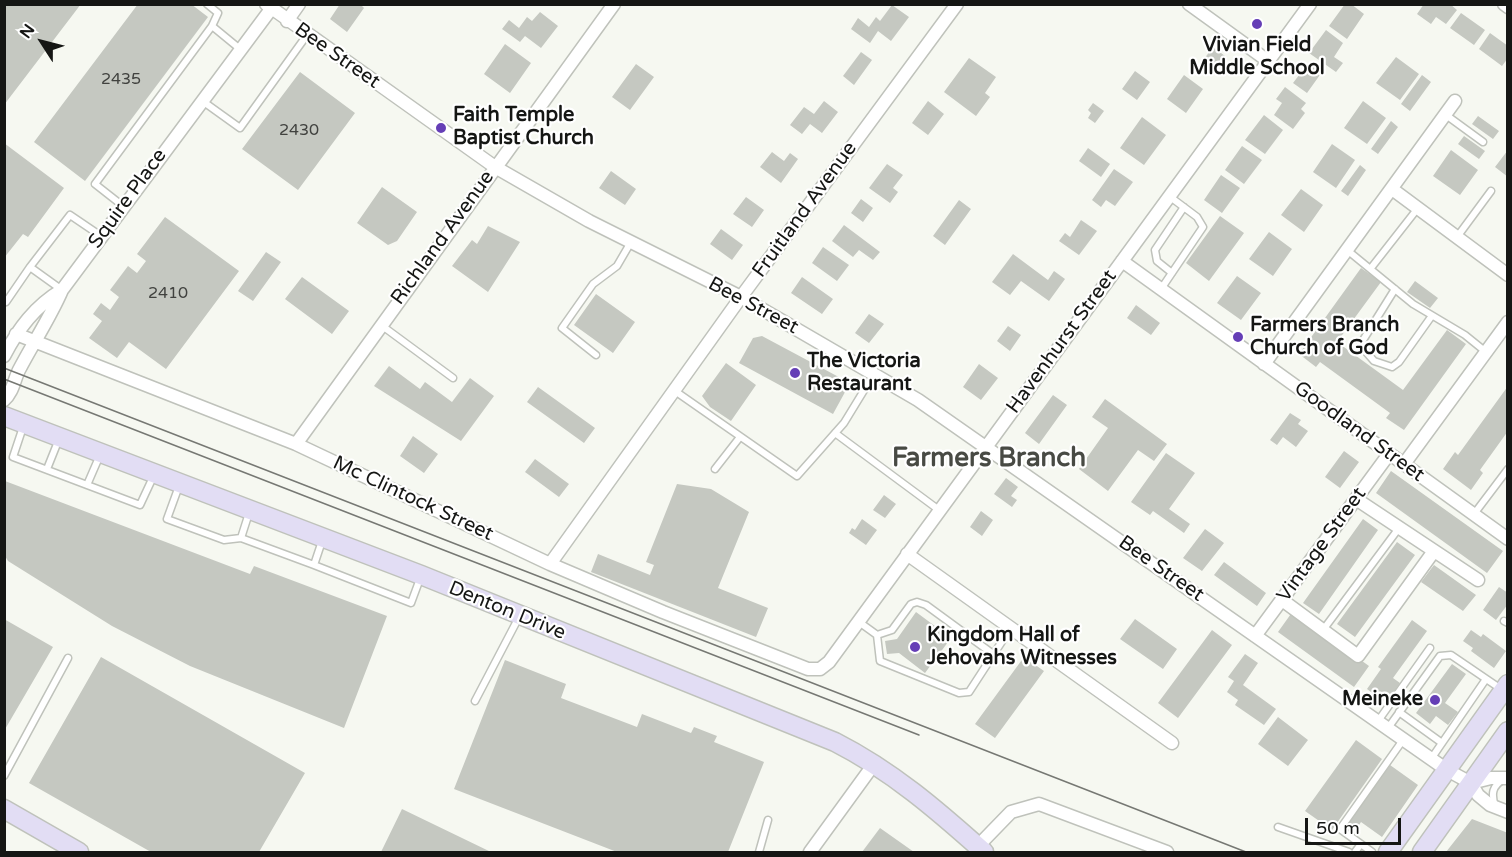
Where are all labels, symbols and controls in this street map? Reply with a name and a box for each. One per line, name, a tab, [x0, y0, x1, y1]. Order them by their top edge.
north arrow	[12, 12, 72, 72]
marker: Vivian Field Middle School	[1250, 17, 1264, 31]
street label: Bee Street	[290, 18, 384, 94]
text: N	[16, 20, 39, 43]
place label: Vivian Field Middle School	[1189, 34, 1325, 81]
house number: 2435	[101, 70, 141, 90]
place label: Faith Temple Baptist Church	[453, 104, 594, 151]
house number: 2430	[279, 121, 319, 141]
marker: Faith Temple Baptist Church	[434, 121, 448, 135]
street label: Fruitland Avenue	[748, 137, 862, 283]
street label: Squire Place	[84, 144, 172, 254]
street label: Richland Avenue	[386, 166, 500, 310]
street label: Havenhurst Street	[1002, 266, 1122, 418]
street label: Bee Street	[704, 272, 802, 340]
house number: 2410	[148, 284, 188, 304]
place label: Farmers Branch Church of God	[1250, 314, 1399, 361]
marker: Farmers Branch Church of God	[1231, 330, 1245, 344]
place label: The Victoria Restaurant	[807, 350, 921, 397]
marker: The Victoria Restaurant	[788, 366, 802, 380]
street label: Goodland Street	[1289, 377, 1429, 487]
district label: Farmers Branch	[892, 443, 1086, 475]
street label: Mc Clintock Street	[329, 451, 497, 547]
street label: Vintage Street	[1272, 483, 1372, 607]
street label: Bee Street	[1114, 531, 1208, 607]
street label: Denton Drive	[445, 577, 569, 645]
place label: Kingdom Hall of Jehovahs Witnesses	[927, 624, 1117, 671]
marker: Kingdom Hall of Jehovahs Witnesses	[908, 640, 922, 654]
place label: Meineke	[1342, 688, 1423, 712]
marker: Meineke	[1428, 693, 1442, 707]
scale bar	[1308, 806, 1404, 844]
text: 50 m	[1316, 817, 1360, 839]

